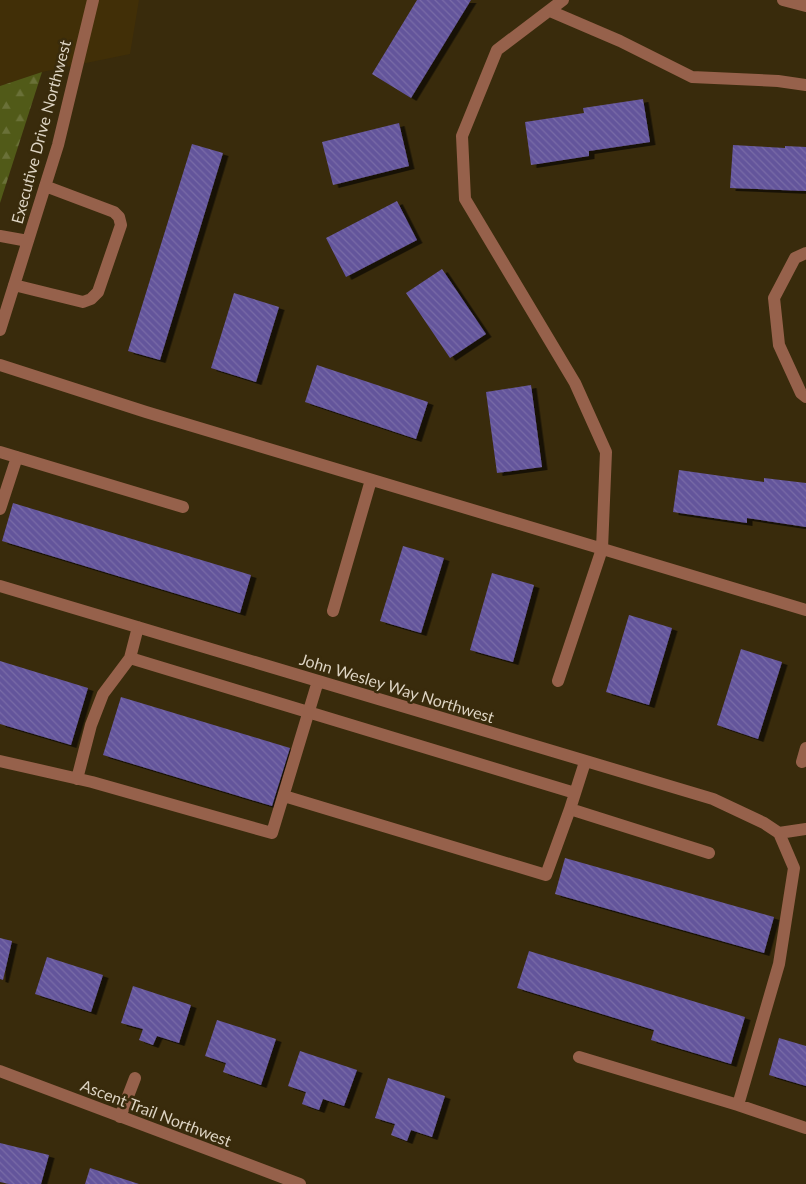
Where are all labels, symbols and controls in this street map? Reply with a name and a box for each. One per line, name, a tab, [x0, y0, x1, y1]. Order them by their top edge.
street label: Executive Drive Northwest	[7, 38, 74, 226]
street label: John Wesley Way Northwest	[298, 649, 497, 726]
street label: Ascent Trail Northwest	[78, 1075, 234, 1150]

